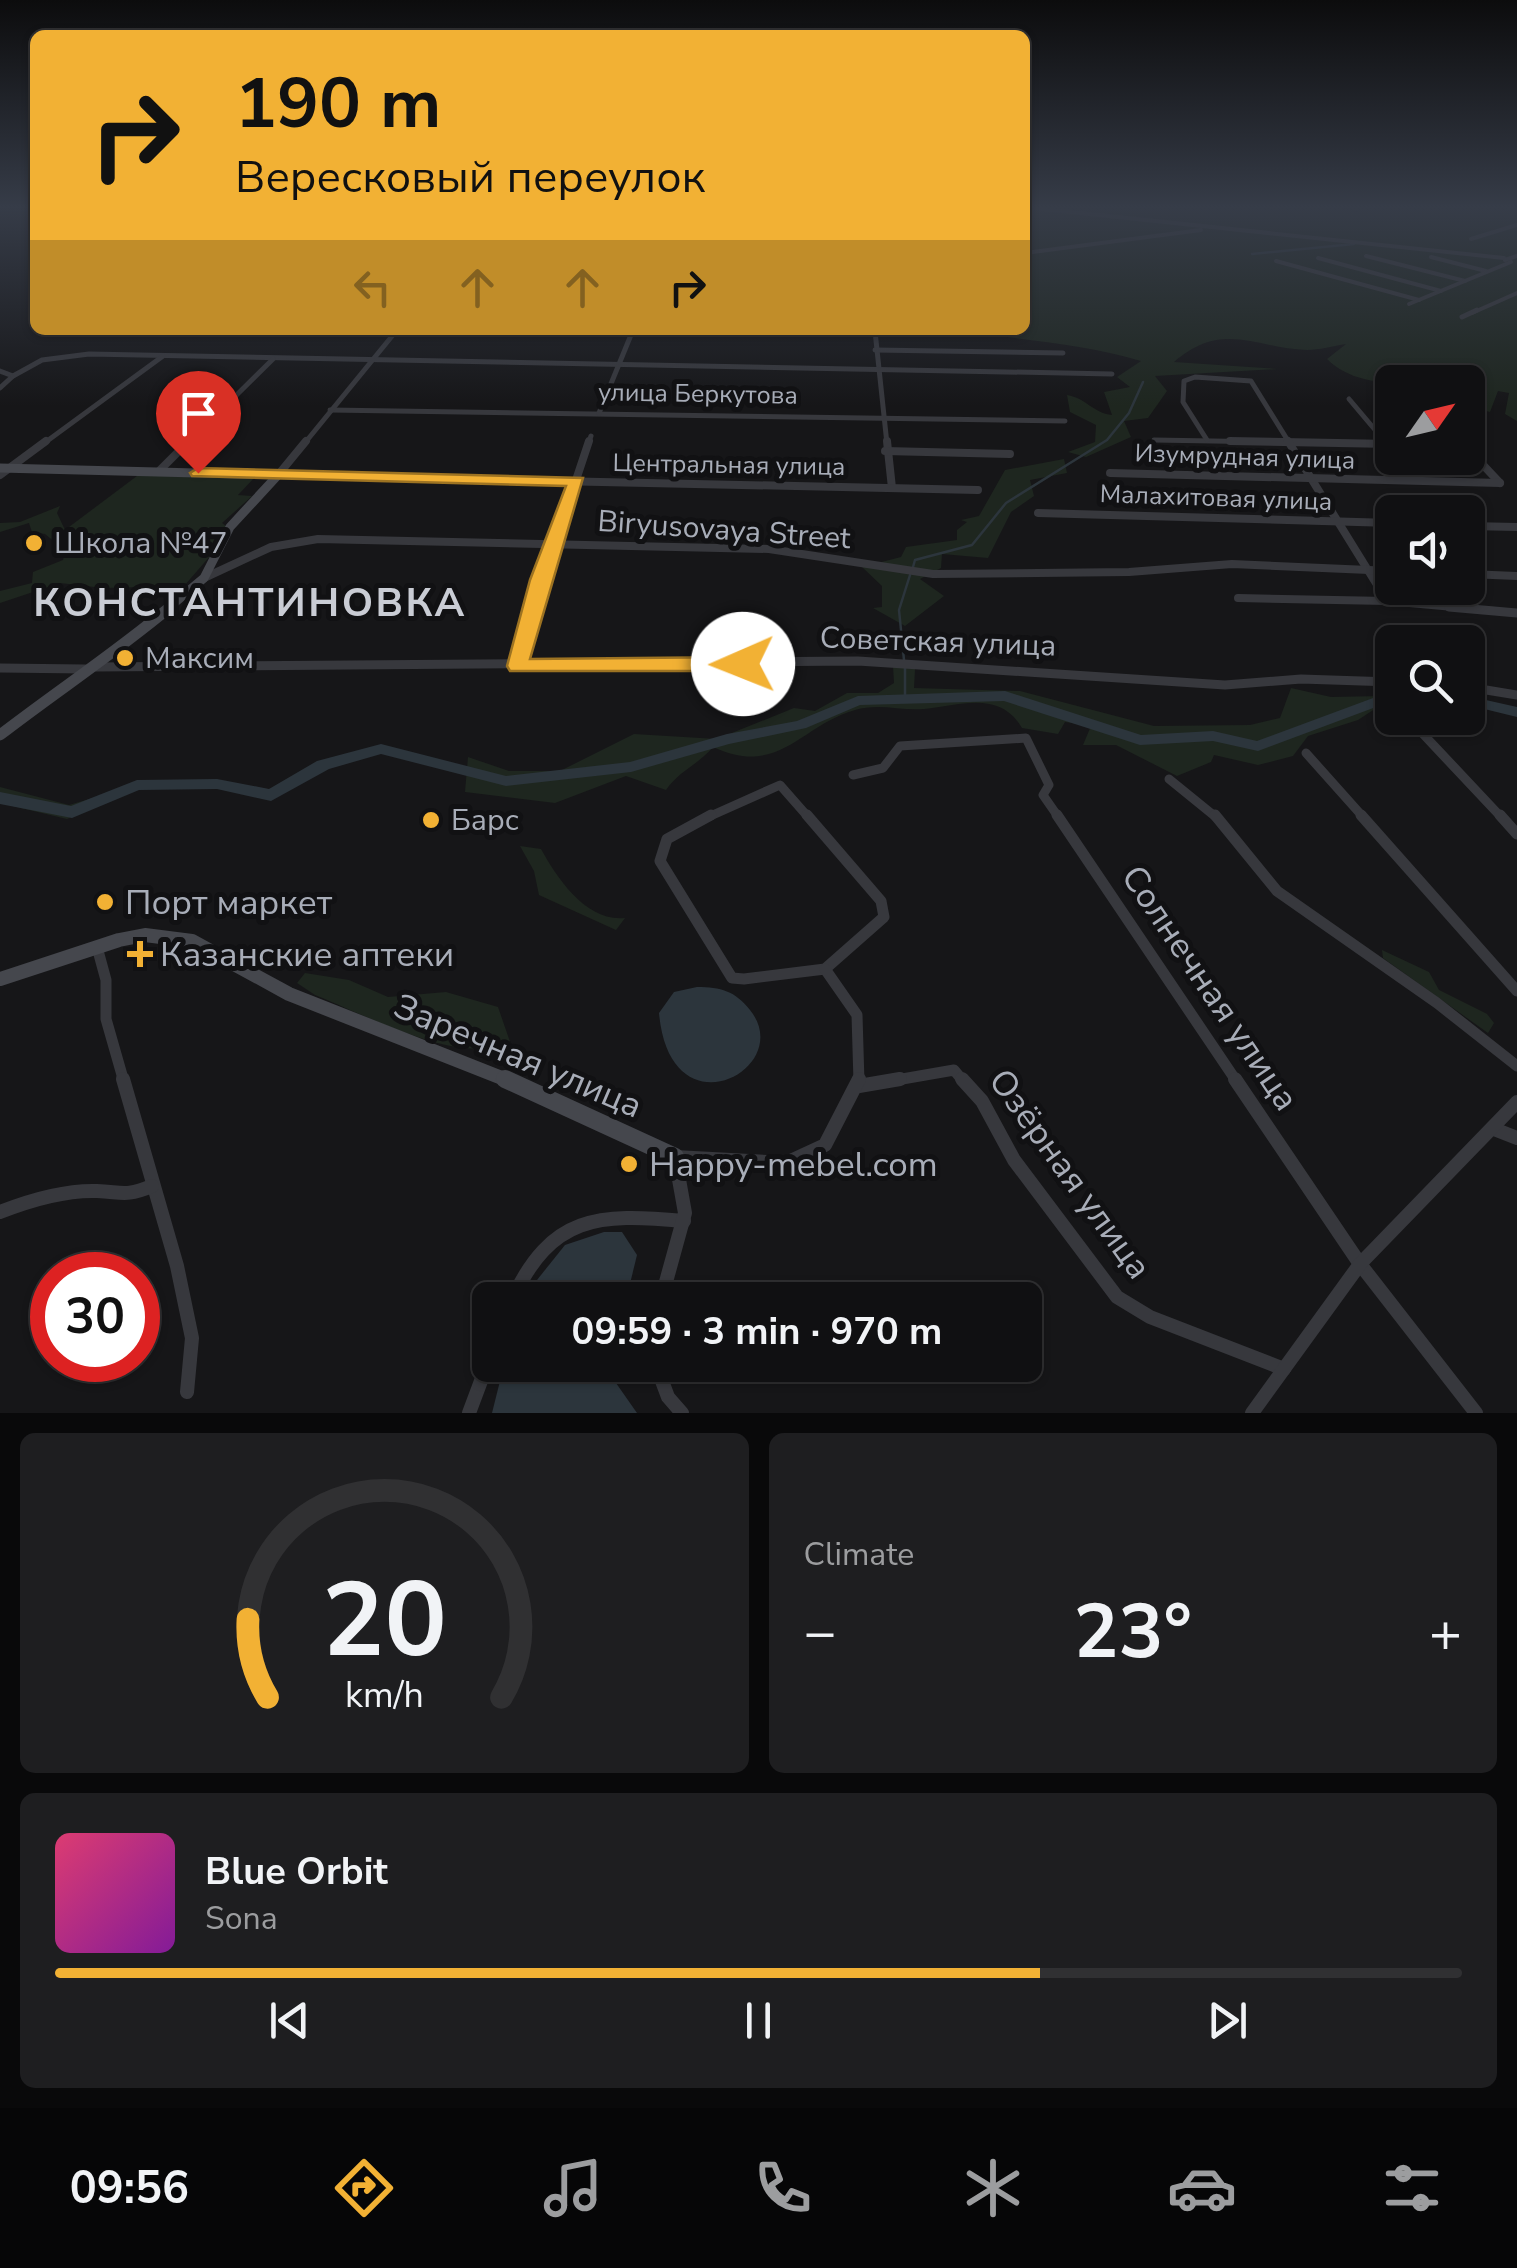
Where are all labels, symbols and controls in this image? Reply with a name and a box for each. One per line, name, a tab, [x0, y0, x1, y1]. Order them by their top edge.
text: 190 m	[235, 56, 441, 152]
icon: right	[70, 70, 200, 200]
text: Вересковый переулок	[235, 147, 705, 208]
icon: left	[345, 260, 400, 315]
icon: ahead	[450, 260, 505, 315]
icon: ahead	[555, 260, 610, 315]
icon: right	[660, 260, 715, 315]
north arrow	[1375, 365, 1485, 475]
map controls	[1375, 365, 1485, 735]
pin	[156, 371, 241, 474]
street label: улица Беркутова	[598, 375, 798, 413]
icon: arrive	[171, 386, 226, 441]
street label: Изумрудная улица	[1134, 436, 1356, 478]
street label: Центральная улица	[612, 446, 846, 484]
street label: Малахитовая улица	[1099, 477, 1333, 519]
button: sound	[1375, 495, 1485, 605]
street label: Biryusovaya Street	[596, 501, 852, 559]
place label: Школа №47	[54, 523, 228, 564]
marker: Школа №47	[23, 532, 45, 554]
district label: КОНСТАНТИНОВКА	[33, 576, 467, 630]
position arrow	[691, 612, 795, 716]
street label: Советская улица	[819, 617, 1057, 667]
button: search	[1375, 625, 1485, 735]
place label: Максим	[145, 638, 254, 679]
marker: Максим	[114, 647, 136, 669]
place label: Барс	[451, 800, 519, 841]
marker: Барс	[420, 809, 442, 831]
street label: Солнечная улица	[1110, 856, 1310, 1120]
place label: Порт маркет	[125, 879, 333, 926]
marker: Порт маркет	[94, 891, 116, 913]
place label: Казанские аптеки	[160, 931, 454, 978]
marker: Казанские аптеки	[129, 943, 151, 965]
street label: Заречная улица	[387, 983, 649, 1129]
street label: Озёрная улица	[978, 1060, 1162, 1288]
place label: Happy-mebel.com	[649, 1141, 938, 1188]
marker: Happy-mebel.com	[618, 1153, 640, 1175]
speed limit sign: 30	[30, 1252, 160, 1382]
text: 09:59 · 3 min · 970 m	[572, 1306, 942, 1357]
text: Climate	[804, 1533, 914, 1576]
text: 20	[322, 1550, 447, 1692]
text: 23°	[1074, 1581, 1192, 1683]
text: −	[804, 1595, 837, 1670]
text: +	[1429, 1595, 1462, 1670]
text: km/h	[345, 1671, 424, 1720]
text: Blue Orbit	[205, 1846, 388, 1897]
text: Sona	[205, 1897, 278, 1940]
icon: previous	[262, 1993, 317, 2048]
icon: pause	[731, 1993, 786, 2048]
icon: next	[1200, 1993, 1255, 2048]
icon: directions	[329, 2153, 399, 2223]
icon: music	[538, 2153, 608, 2223]
icon: phone	[748, 2153, 818, 2223]
icon: climate	[958, 2153, 1028, 2223]
icon: car	[1167, 2153, 1237, 2223]
icon: filters	[1377, 2153, 1447, 2223]
text: 09:56	[70, 2158, 189, 2219]

